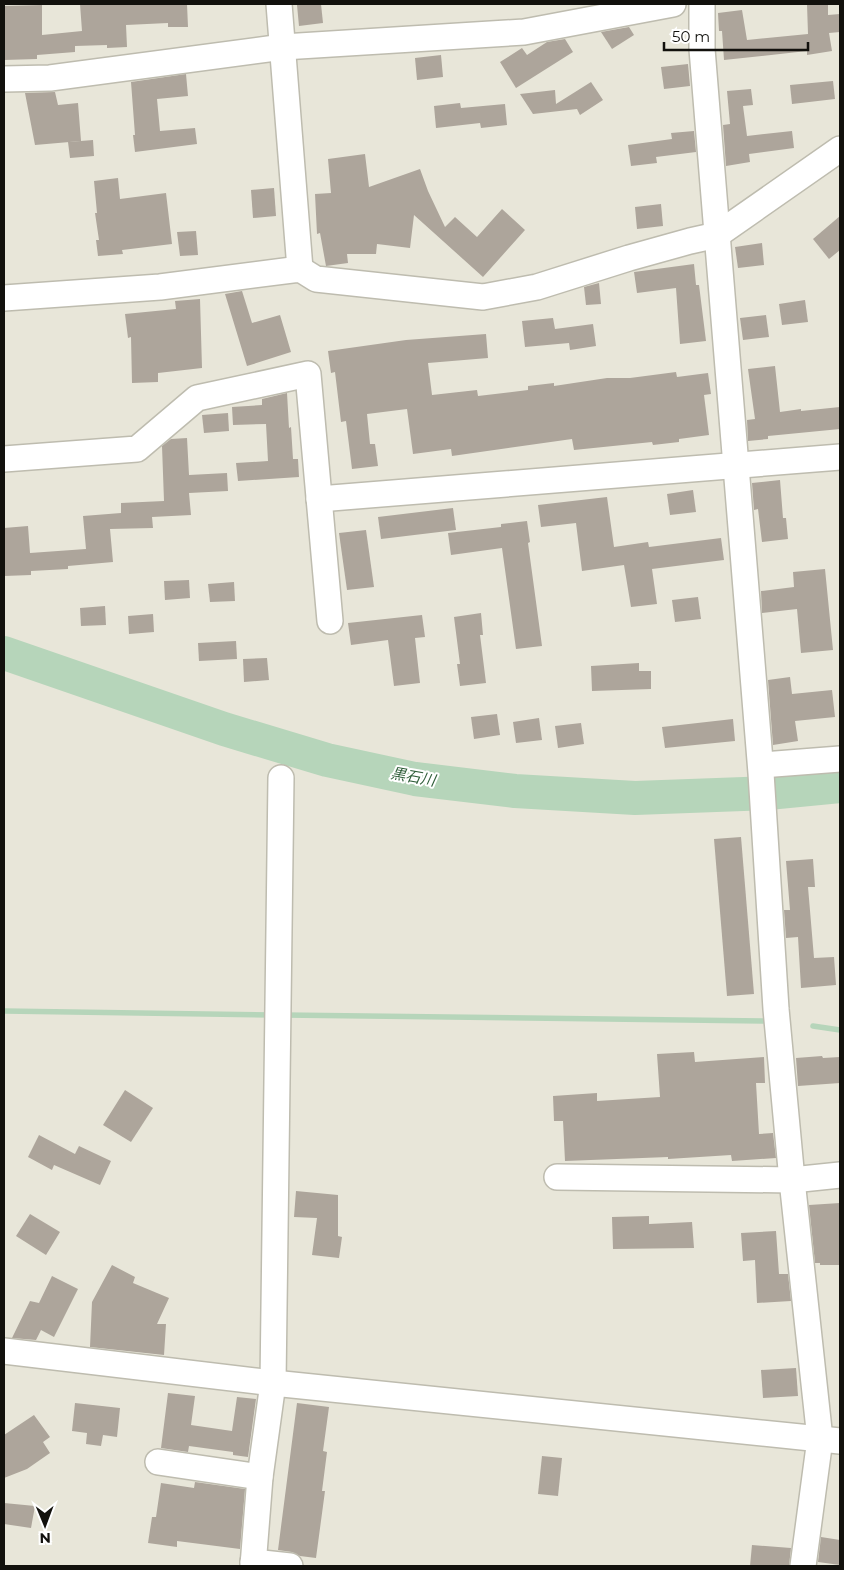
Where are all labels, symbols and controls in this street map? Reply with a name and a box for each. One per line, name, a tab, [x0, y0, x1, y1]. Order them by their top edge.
scale bar	[664, 20, 808, 52]
text: 50 m	[672, 27, 710, 46]
water label: 黒石川	[389, 763, 439, 790]
north arrow	[20, 1500, 70, 1550]
text: N	[39, 1529, 51, 1547]

